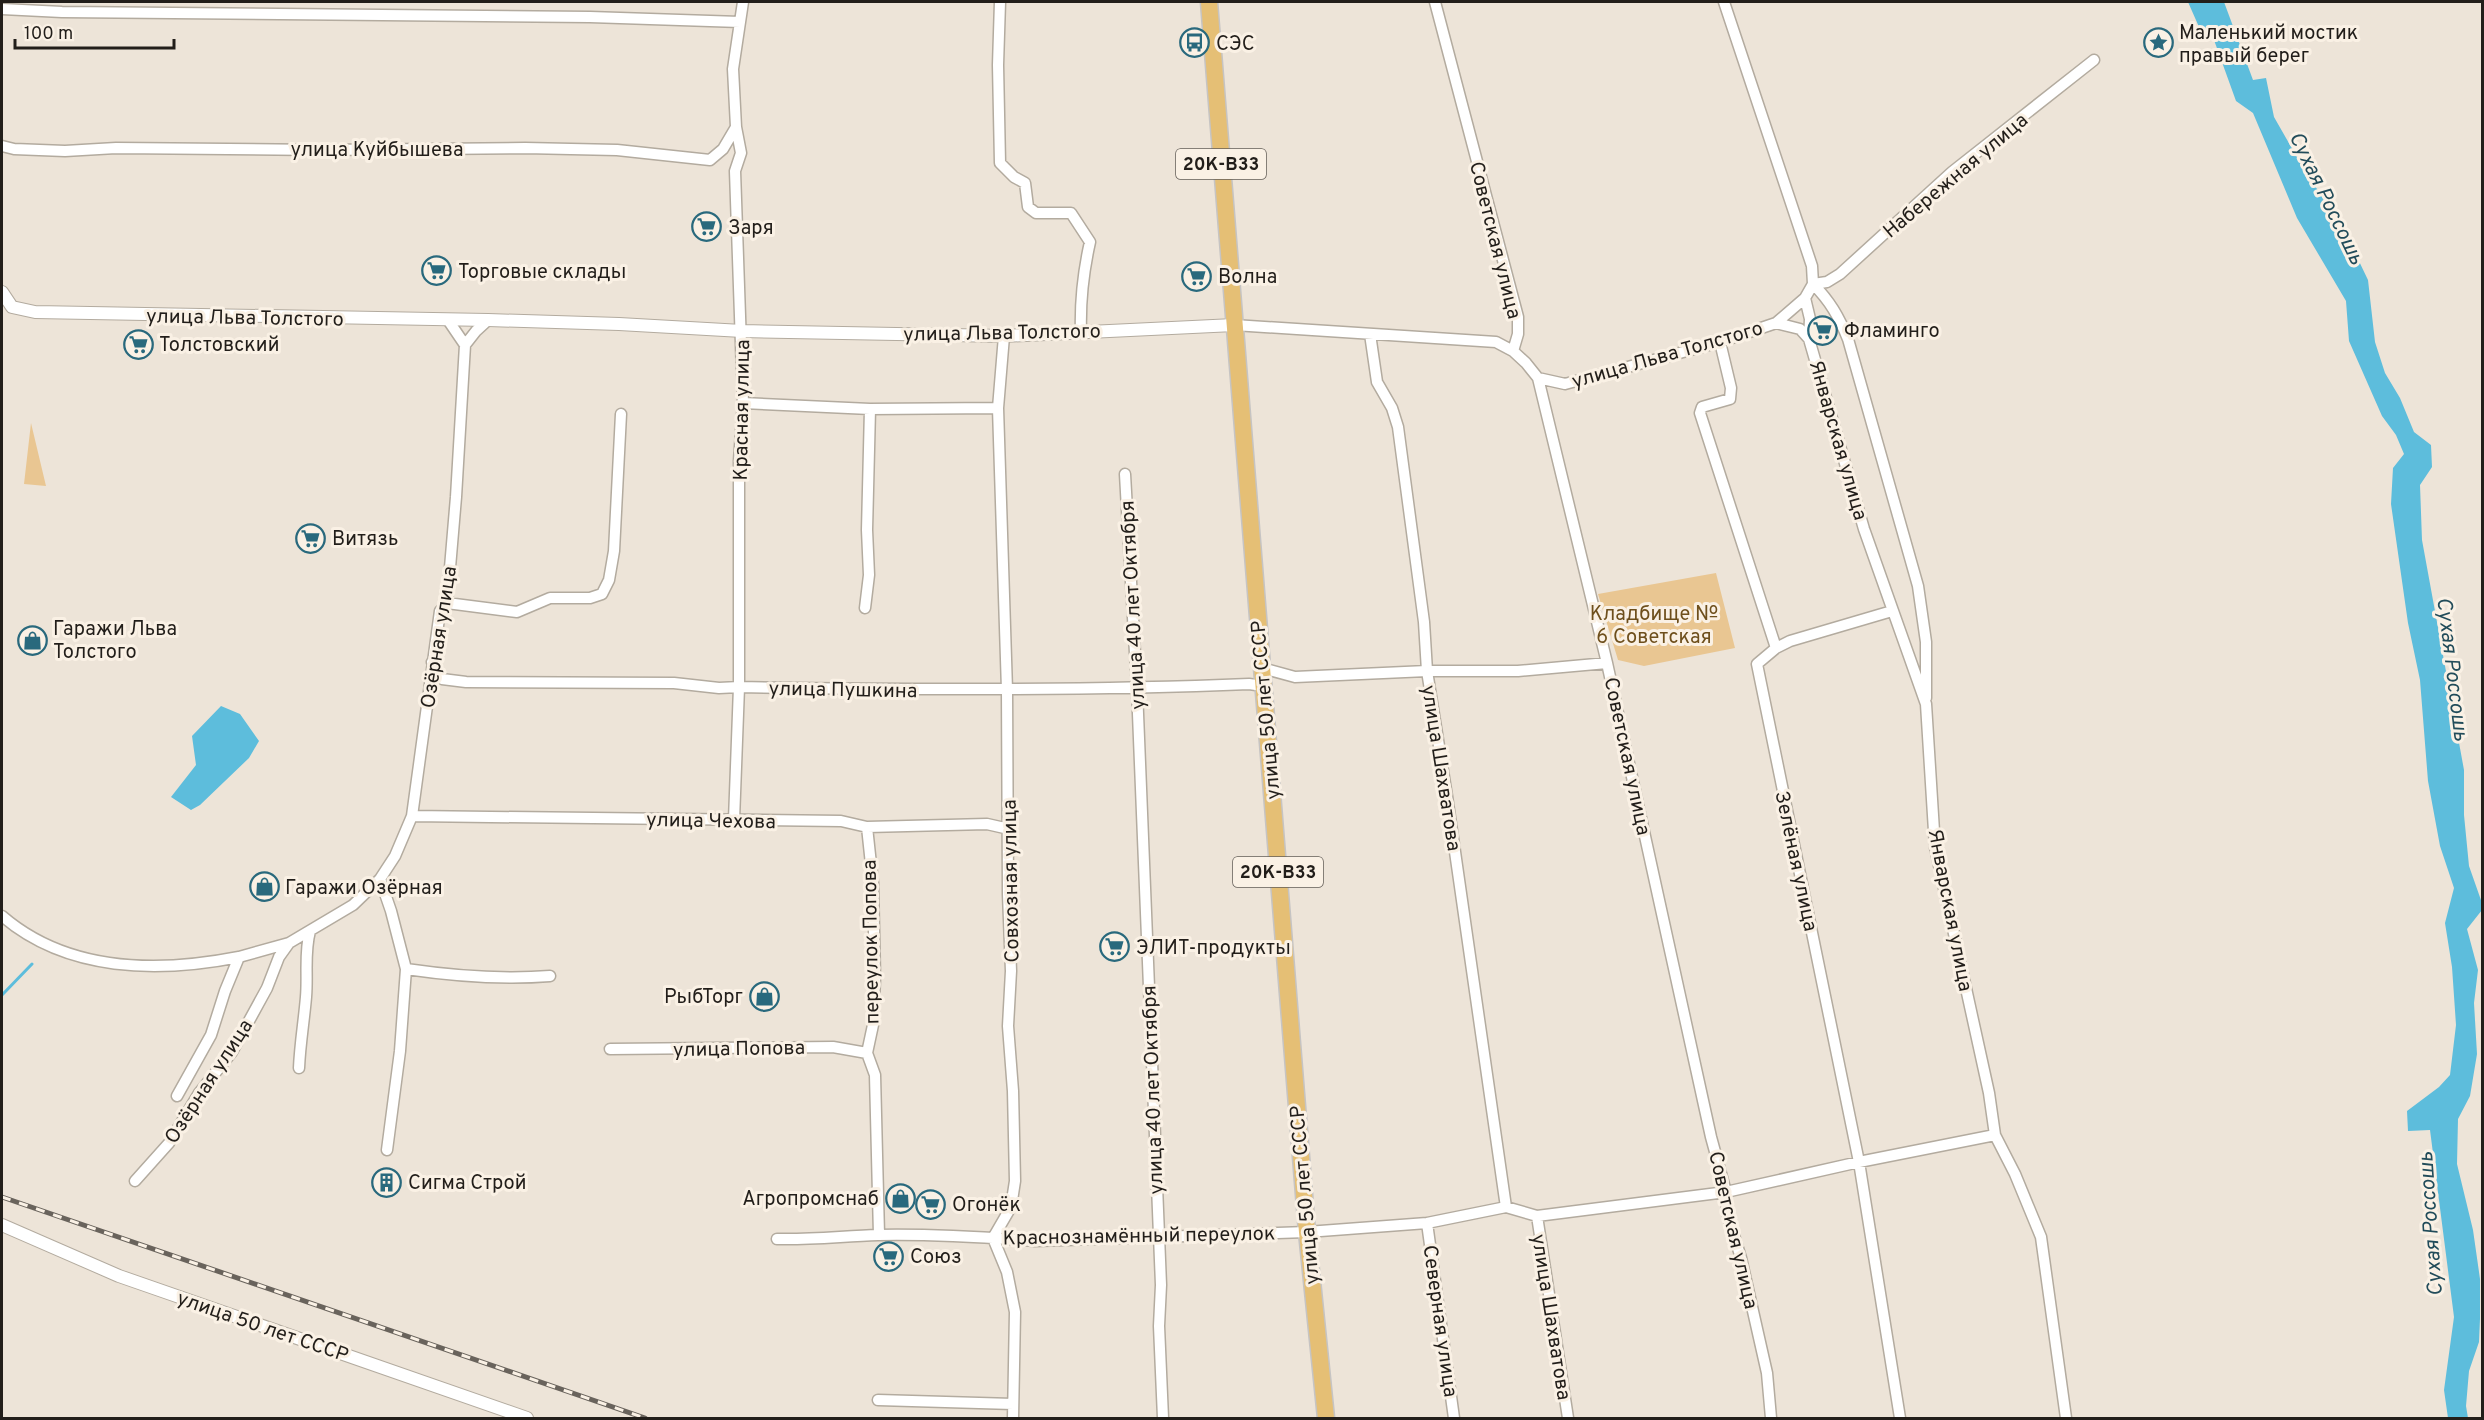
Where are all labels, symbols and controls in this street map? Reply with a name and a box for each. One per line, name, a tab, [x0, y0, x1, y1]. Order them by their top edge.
scale bar	[15, 12, 174, 50]
place label: Маленький мостик правый берег	[2179, 21, 2358, 70]
text: 100 m	[24, 23, 73, 46]
bus stop icon: СЭС	[1179, 27, 1211, 59]
place icon: Маленький мостик правый берег	[2142, 27, 2174, 59]
place label: СЭС	[1216, 32, 1255, 58]
street label: Набережная улица	[1878, 108, 2034, 245]
water label: Сухая Россошь	[2282, 128, 2370, 270]
street label: улица Куйбышева	[290, 138, 464, 164]
road number: 20К-В33	[1176, 149, 1266, 179]
street label: Советская улица	[1462, 159, 1526, 322]
supermarket icon: Заря	[691, 211, 723, 243]
place label: Заря	[728, 216, 774, 242]
supermarket icon: Торговые склады	[421, 255, 453, 287]
place label: Торговые склады	[458, 260, 626, 286]
supermarket icon: Волна	[1181, 260, 1213, 292]
place label: Волна	[1218, 265, 1277, 291]
street label: улица Льва Толстого	[146, 304, 344, 334]
supermarket icon: Фламинго	[1807, 314, 1839, 346]
street label: улица Льва Толстого	[1569, 316, 1766, 396]
street label: улица Льва Толстого	[903, 319, 1101, 349]
place label: Фламинго	[1844, 319, 1940, 345]
supermarket icon: Толстовский	[122, 328, 154, 360]
place label: Толстовский	[159, 333, 279, 359]
street label: Красная улица	[729, 339, 757, 481]
street label: Январская улица	[1802, 358, 1872, 523]
street label: улица 40 лет Октября	[1116, 500, 1152, 710]
supermarket icon: Витязь	[295, 522, 327, 554]
place label: Витязь	[332, 527, 398, 553]
street label: Озёрная улица	[416, 564, 464, 710]
water label: Сухая Россошь	[2429, 596, 2474, 743]
park label: Кладбище № 6 Советская	[1590, 602, 1718, 651]
place label: Гаражи Льва Толстого	[53, 617, 177, 666]
street label: улица 50 лет СССР	[1246, 619, 1288, 800]
shop icon: Гаражи Льва Толстого	[16, 624, 48, 656]
street label: Советская улица	[1597, 675, 1656, 838]
street label: улица Пушкина	[768, 677, 918, 705]
street label: улица Шахватова	[1414, 683, 1466, 853]
street label: Зелёная улица	[1767, 789, 1823, 934]
street label: Совхозная улица	[998, 799, 1026, 963]
street label: улица Чехова	[646, 808, 776, 836]
street label: Январская улица	[1921, 827, 1978, 994]
road number: 20К-В33	[1233, 857, 1323, 887]
street label: переулок Попова	[858, 859, 886, 1025]
shop icon: Гаражи Озёрная	[248, 871, 280, 903]
place label: Гаражи Озёрная	[285, 876, 443, 902]
supermarket icon: ЭЛИТ-продукты	[1099, 931, 1131, 963]
place label: ЭЛИТ-продукты	[1136, 936, 1291, 962]
shop icon: РыбТорг	[748, 980, 780, 1012]
place label: РыбТорг	[664, 985, 743, 1011]
street label: улица 40 лет Октября	[1137, 985, 1171, 1195]
street label: Озёрная улица	[160, 1015, 260, 1149]
street label: улица Попова	[673, 1036, 805, 1064]
street label: улица 50 лет СССР	[1285, 1104, 1327, 1285]
street label: Советская улица	[1701, 1149, 1763, 1312]
water label: Сухая Россошь	[2413, 1151, 2450, 1297]
building icon: Сигма Строй	[371, 1166, 403, 1198]
place label: Сигма Строй	[408, 1171, 527, 1197]
shop icon: Агропромснаб	[884, 1182, 916, 1214]
place label: Агропромснаб	[742, 1187, 879, 1213]
supermarket icon: Огонёк	[915, 1188, 947, 1220]
place label: Огонёк	[952, 1193, 1021, 1219]
street label: Краснознамённый переулок	[1002, 1222, 1276, 1252]
street label: улица Шахватова	[1524, 1232, 1576, 1402]
supermarket icon: Союз	[873, 1240, 905, 1272]
street label: Северная улица	[1415, 1244, 1463, 1399]
place label: Союз	[910, 1245, 962, 1271]
street label: улица 50 лет СССР	[173, 1286, 352, 1369]

